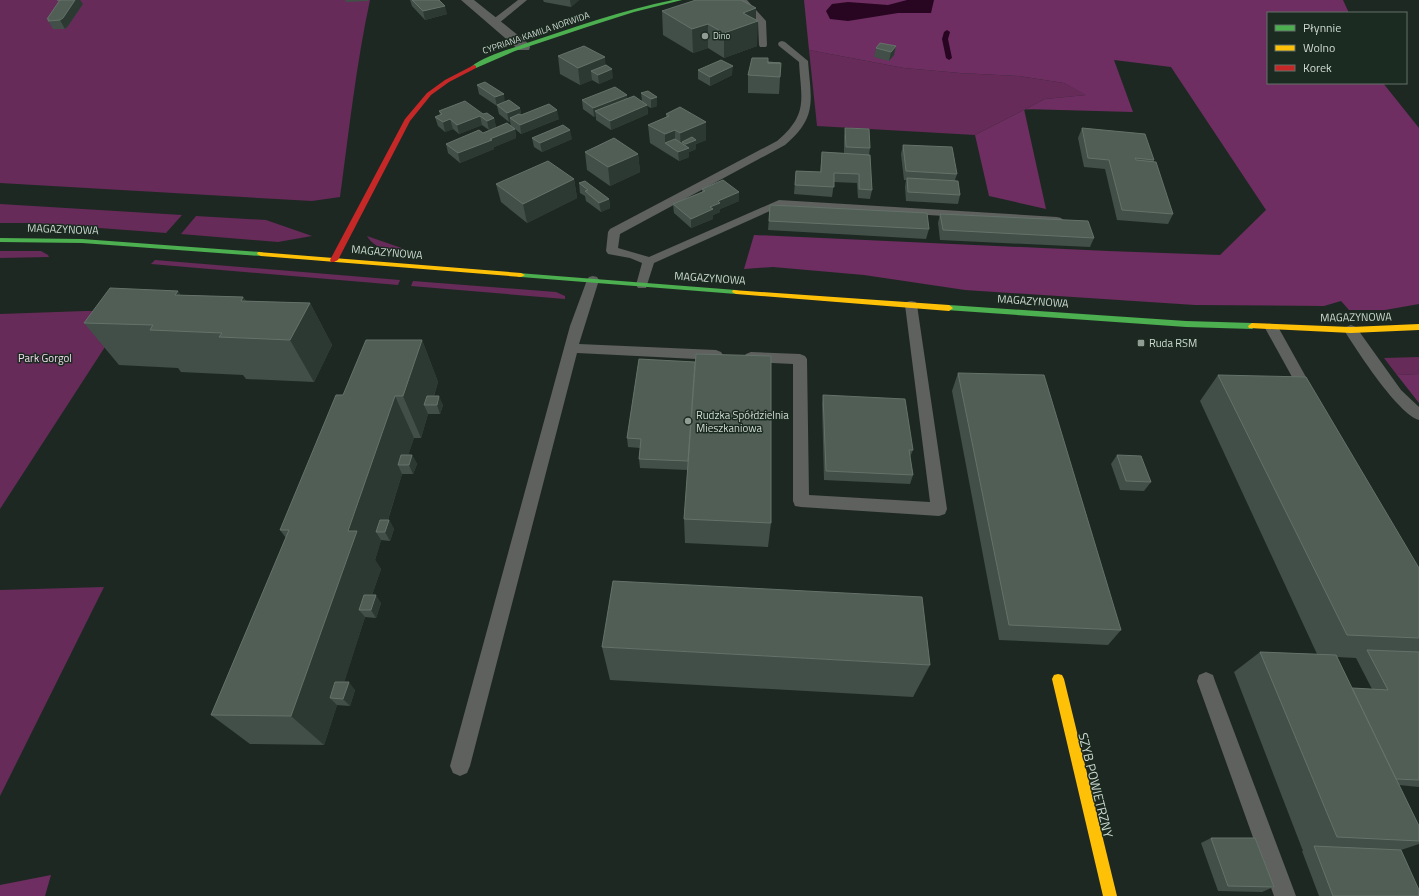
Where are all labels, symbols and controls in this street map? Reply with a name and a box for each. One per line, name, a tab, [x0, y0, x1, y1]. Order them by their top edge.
street label: CYPRIANA KAMILA NORWIDA	[481, 8, 592, 57]
legend	[1267, 12, 1407, 84]
text: Płynnie	[1303, 18, 1341, 37]
place label: Dino	[713, 29, 731, 42]
marker: Dino	[700, 31, 710, 41]
text: Wolno	[1303, 38, 1335, 57]
text: Korek	[1303, 58, 1332, 77]
street label: MAGAZYNOWA	[27, 220, 99, 238]
street label: MAGAZYNOWA	[351, 241, 424, 263]
street label: MAGAZYNOWA	[674, 268, 747, 289]
street label: MAGAZYNOWA	[997, 291, 1070, 312]
street label: MAGAZYNOWA	[1320, 308, 1392, 326]
place label: Ruda RSM	[1149, 335, 1197, 351]
marker: Ruda RSM	[1136, 338, 1146, 348]
park label: Park Gorgol	[18, 350, 72, 366]
place label: Rudzka Spółdzielnia Mieszkaniowa	[696, 407, 789, 436]
marker: Rudzka Spółdzielnia Mieszkaniowa	[683, 416, 693, 426]
street label: SZYB POWIETRZNY	[1073, 730, 1119, 840]

